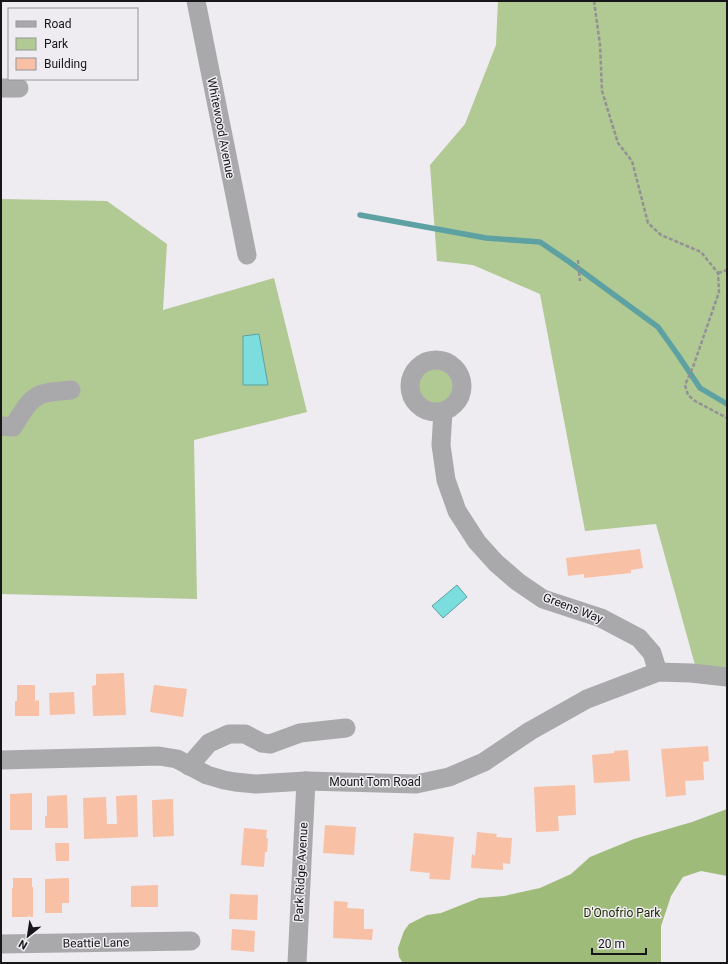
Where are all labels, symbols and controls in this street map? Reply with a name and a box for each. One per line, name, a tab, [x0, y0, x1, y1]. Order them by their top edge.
legend	[8, 8, 138, 80]
text: Road	[44, 17, 72, 31]
text: Park	[44, 37, 69, 51]
text: Building	[44, 57, 87, 71]
street label: Whitewood Avenue	[204, 77, 238, 179]
street label: Greens Way	[541, 590, 605, 626]
street label: Mount Tom Road	[329, 775, 421, 789]
street label: Park Ridge Avenue	[291, 822, 311, 922]
park label: D'Onofrio Park	[584, 906, 661, 920]
north arrow	[8, 916, 48, 956]
scale bar	[592, 930, 646, 956]
street label: Beattie Lane	[63, 935, 129, 951]
text: N	[16, 937, 30, 952]
text: 20 m	[598, 937, 625, 951]

